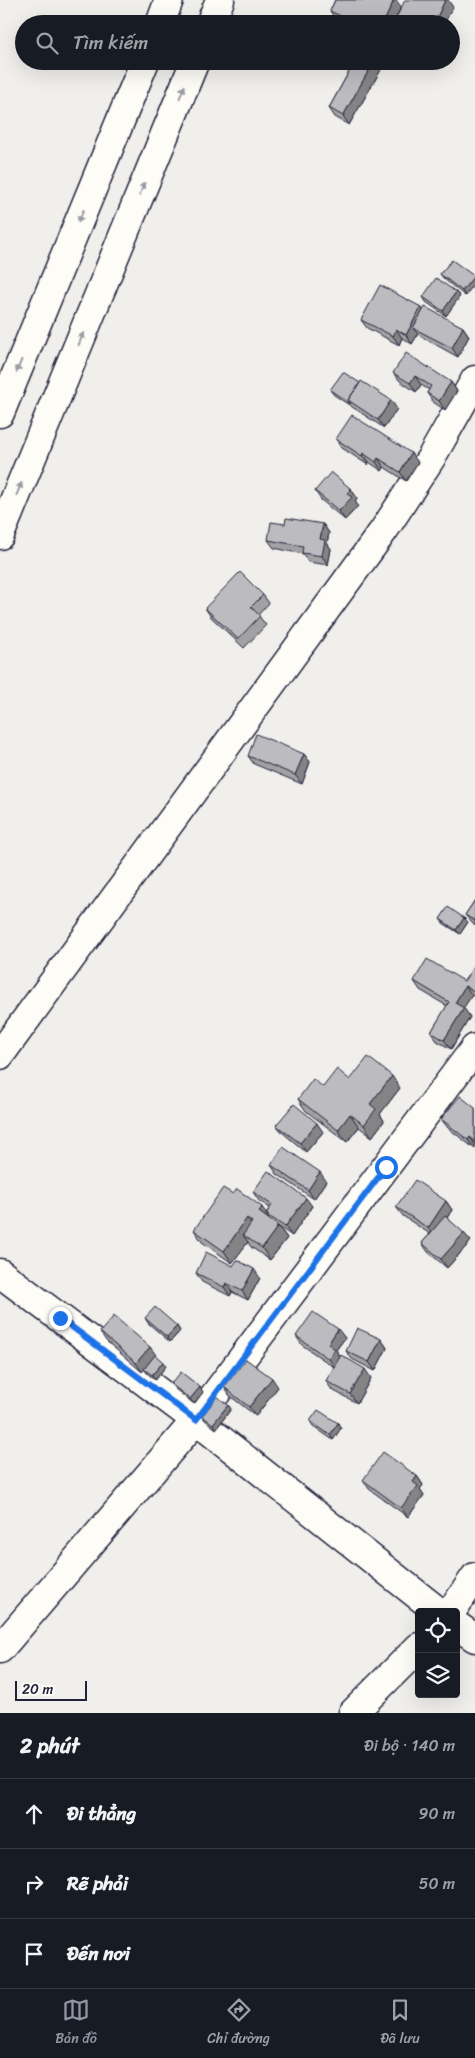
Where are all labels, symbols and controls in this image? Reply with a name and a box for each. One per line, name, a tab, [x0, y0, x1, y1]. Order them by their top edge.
search box	[15, 15, 460, 70]
text: Tìm kiếm	[73, 26, 148, 59]
icon: search	[33, 29, 61, 57]
one-way arrow	[179, 85, 187, 99]
one-way arrow	[139, 182, 147, 196]
one-way arrow	[77, 209, 85, 224]
one-way arrow	[77, 332, 85, 346]
one-way arrow	[15, 359, 23, 374]
one-way arrow	[15, 482, 23, 497]
route start	[375, 1156, 398, 1179]
route end	[49, 1307, 72, 1330]
map controls	[415, 1608, 460, 1698]
button: locate	[415, 1608, 460, 1653]
button: layers	[415, 1653, 460, 1698]
text: 20 m	[22, 1677, 53, 1702]
scale bar	[15, 1678, 88, 1701]
text: 2 phút	[20, 1727, 79, 1765]
text: Đi bộ · 140 m	[364, 1731, 455, 1760]
text: Đi thẳng	[67, 1797, 136, 1830]
text: 90 m	[419, 1799, 455, 1828]
icon: ahead	[20, 1800, 48, 1828]
text: Rẽ phải	[67, 1867, 128, 1900]
text: 50 m	[419, 1869, 455, 1898]
icon: right	[20, 1870, 48, 1898]
text: Đến nơi	[67, 1937, 130, 1970]
icon: arrive	[20, 1940, 48, 1968]
tab: Bản đồ	[55, 1996, 97, 2051]
tab: Chỉ đường	[207, 1996, 270, 2051]
tab: Đã lưu	[380, 1996, 420, 2051]

